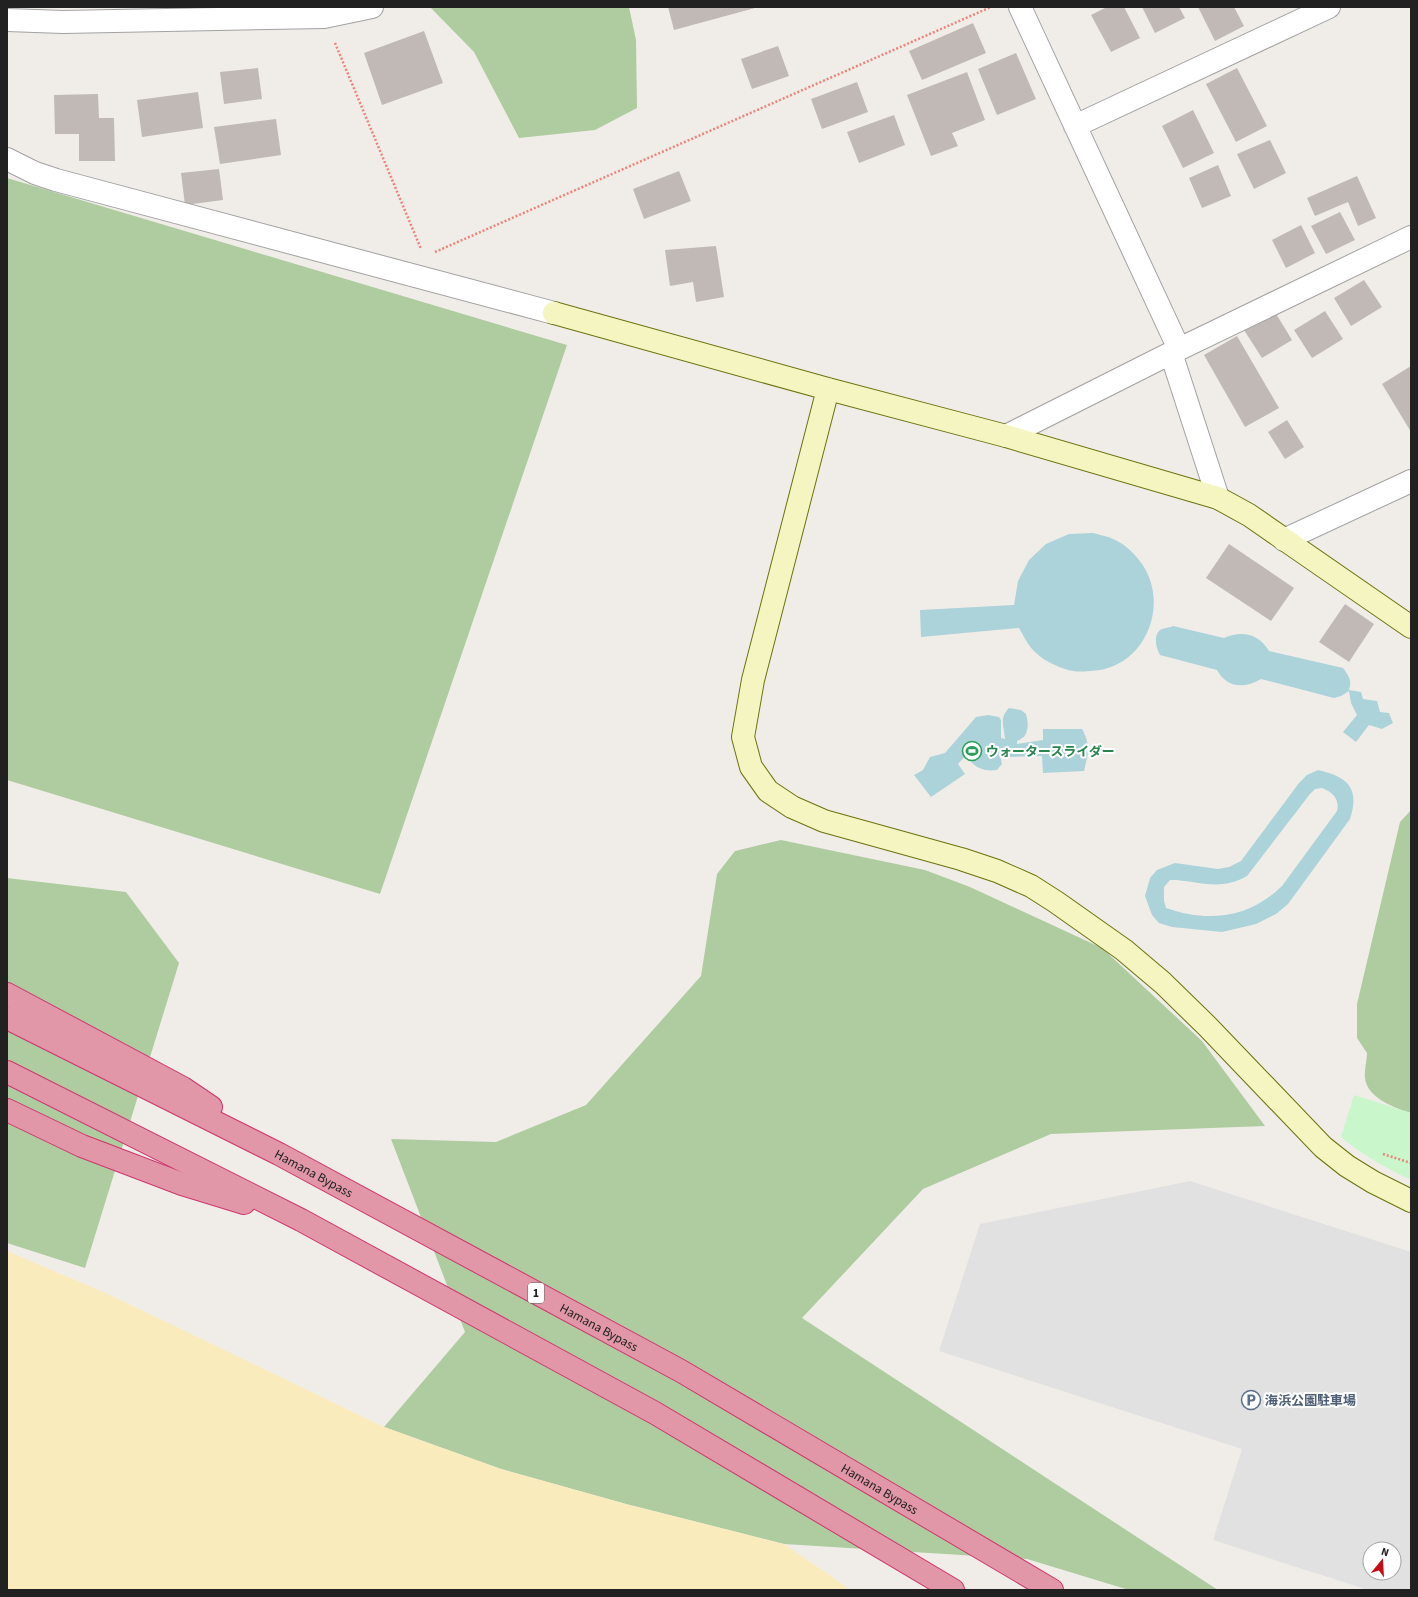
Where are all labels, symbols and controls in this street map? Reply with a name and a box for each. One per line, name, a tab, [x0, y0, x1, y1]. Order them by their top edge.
sports icon: ウォータースライダー	[961, 740, 983, 762]
place label: ウォータースライダー	[986, 743, 1115, 761]
street label: Hamana Bypass	[271, 1145, 357, 1203]
road number: 1	[528, 1283, 544, 1303]
street label: Hamana Bypass	[556, 1299, 642, 1357]
parking icon: 海浜公園駐車場	[1240, 1389, 1262, 1411]
place label: 海浜公園駐車場	[1265, 1392, 1356, 1410]
street label: Hamana Bypass	[838, 1460, 922, 1519]
north arrow	[1362, 1541, 1402, 1581]
text: N	[1379, 1544, 1391, 1560]

